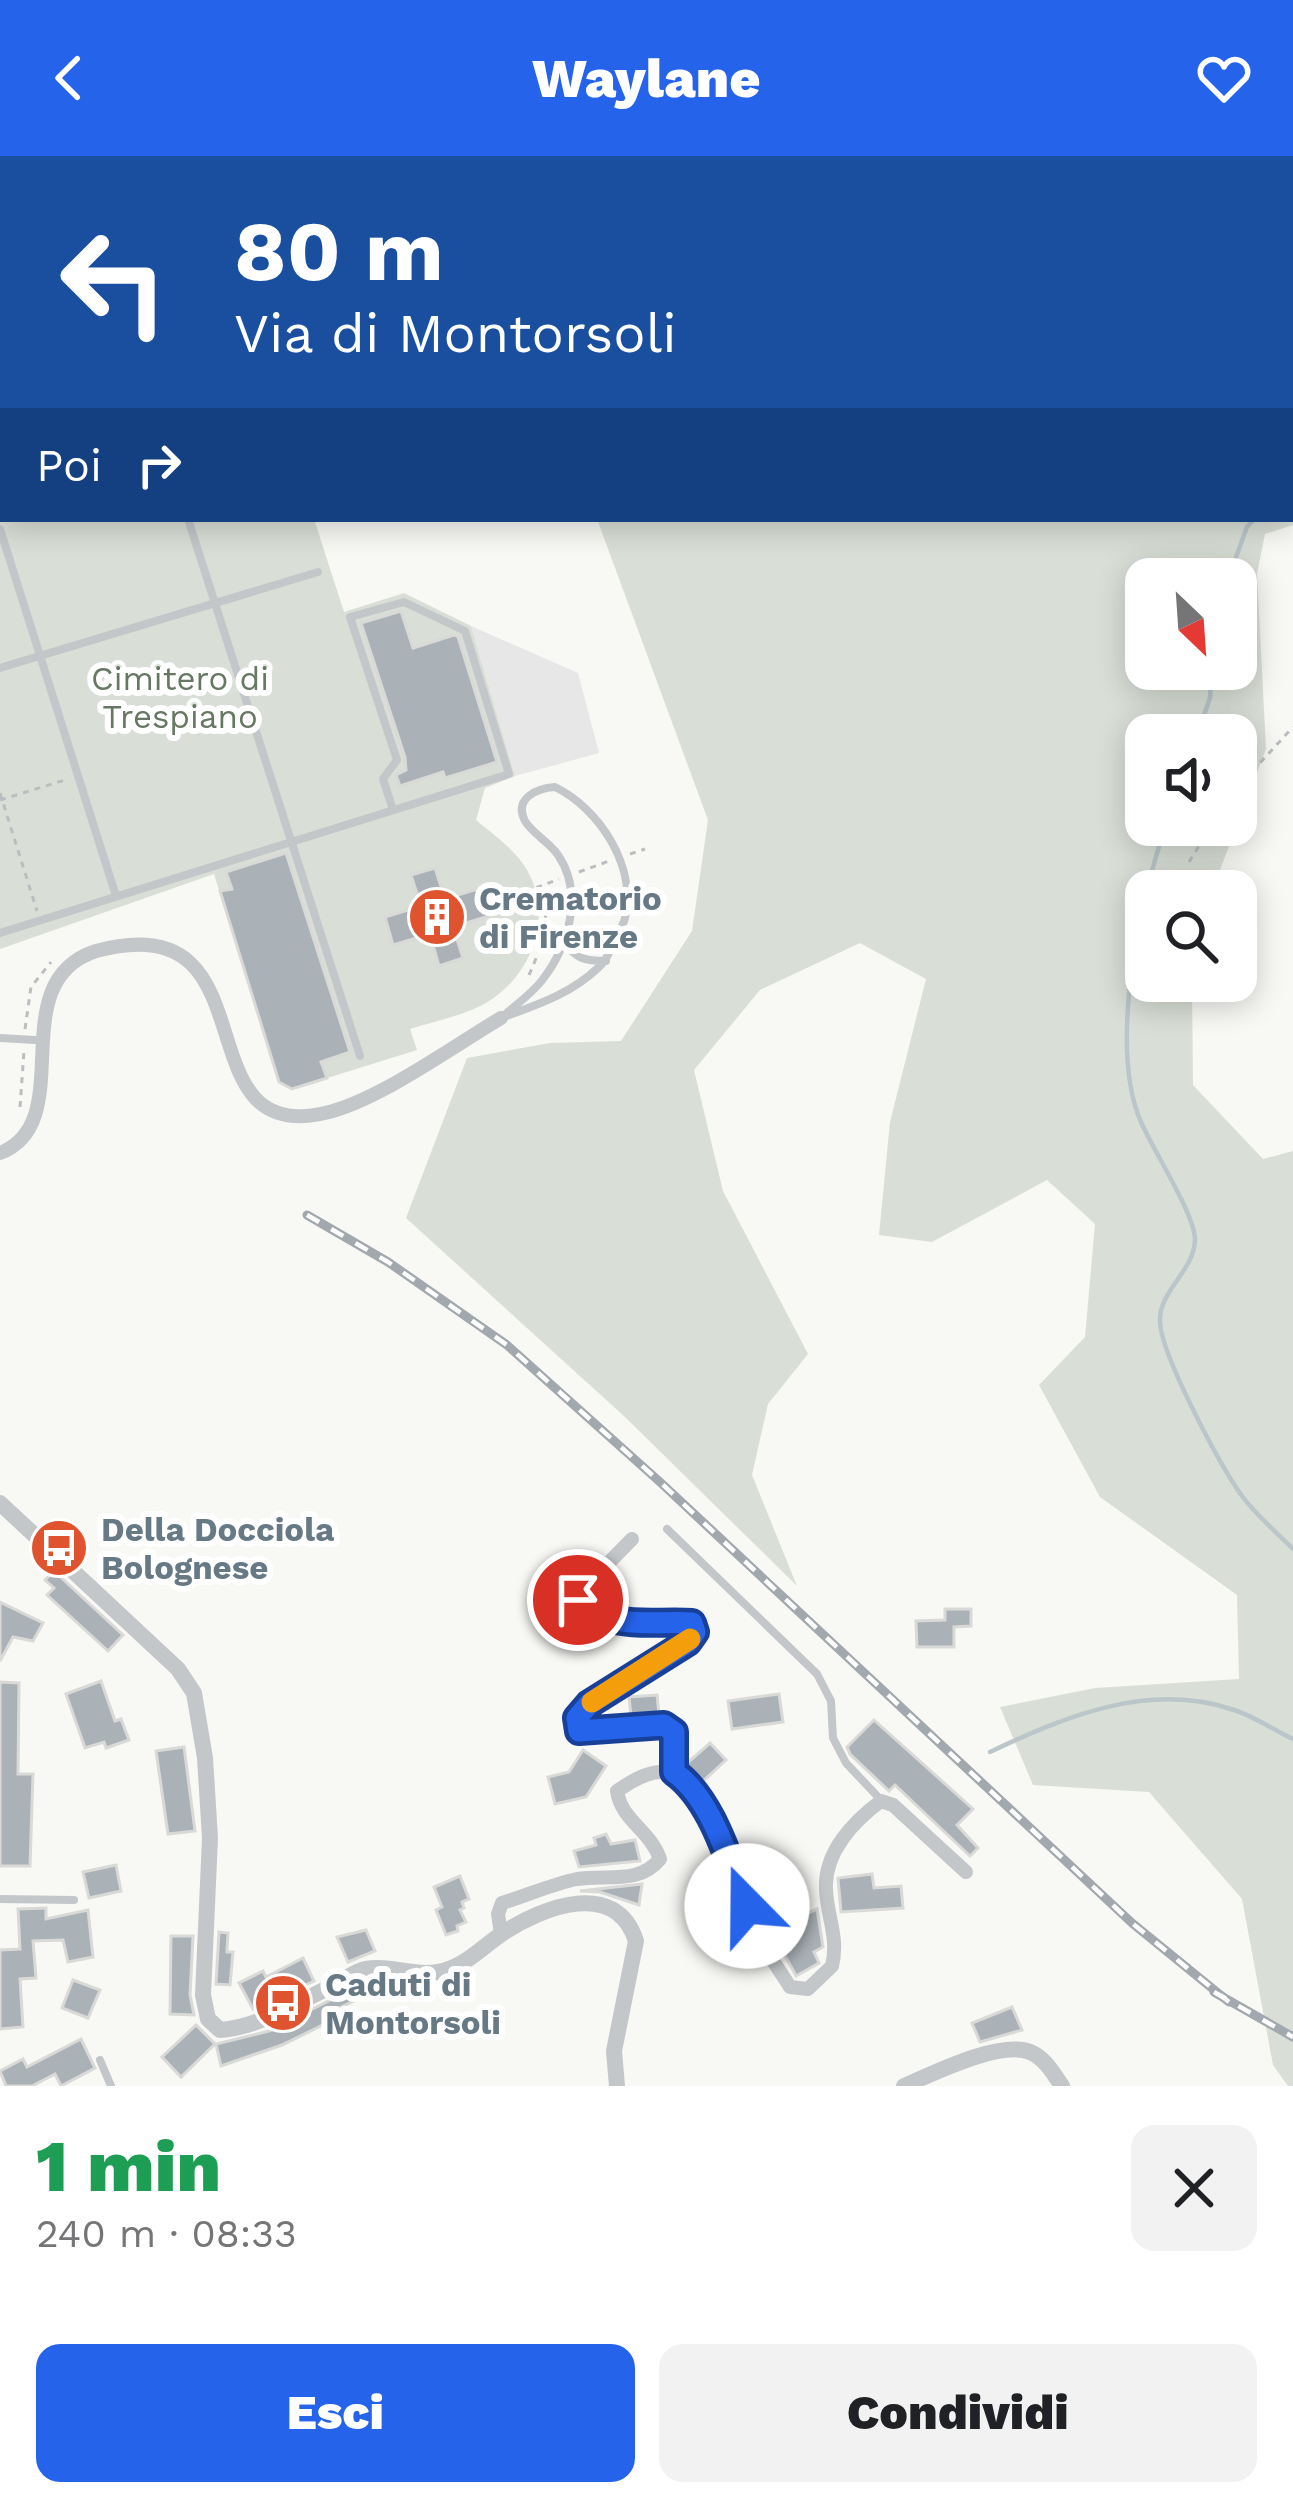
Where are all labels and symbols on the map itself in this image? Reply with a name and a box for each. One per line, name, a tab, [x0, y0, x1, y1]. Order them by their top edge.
north arrow	[1125, 558, 1257, 690]
park label: Cimitero di Trespiano	[91, 659, 269, 736]
place label: Crematorio di Firenze	[479, 879, 662, 956]
building icon: Crematorio di Firenze	[406, 886, 468, 948]
place label: Della Docciola Bolognese	[101, 1510, 334, 1587]
bus stop icon: Della Docciola Bolognese	[28, 1517, 90, 1579]
pin	[527, 1549, 629, 1651]
position arrow	[684, 1843, 810, 1969]
place label: Caduti di Montorsoli	[325, 1965, 501, 2042]
bus stop icon: Caduti di Montorsoli	[252, 1972, 314, 2034]

